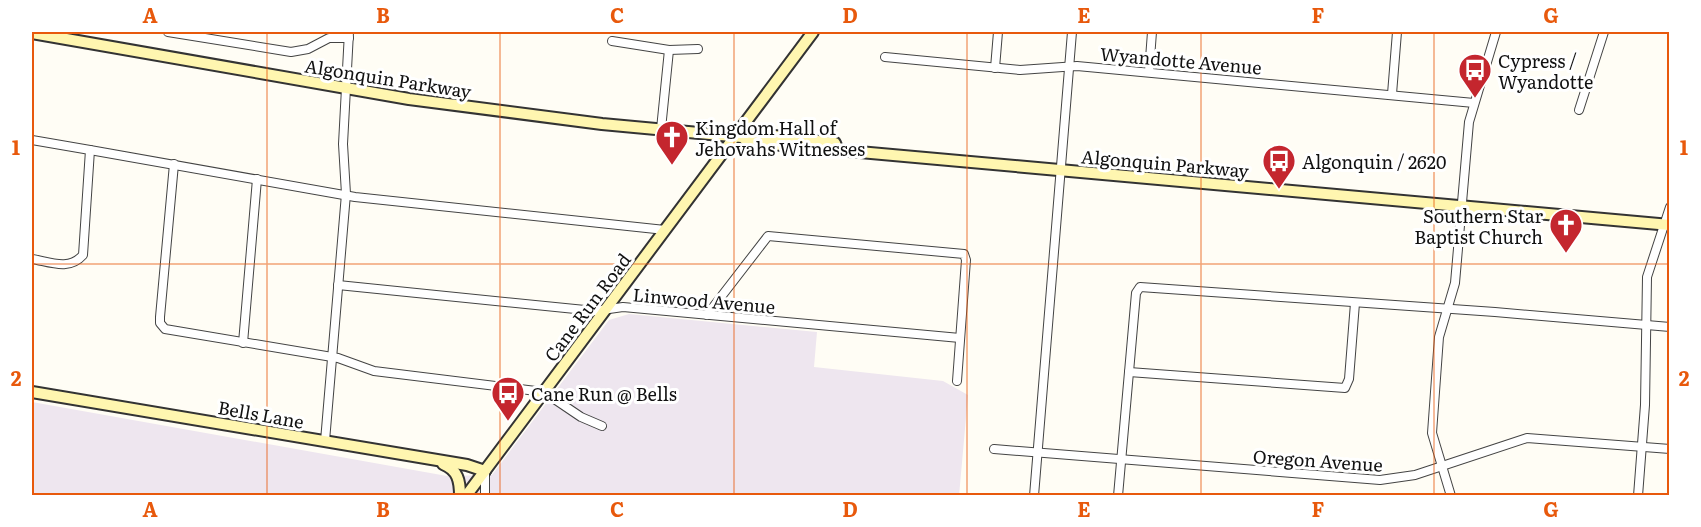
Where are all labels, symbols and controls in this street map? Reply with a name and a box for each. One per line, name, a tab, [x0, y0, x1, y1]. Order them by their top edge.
text: A	[142, 0, 158, 29]
text: B	[376, 0, 390, 29]
text: C	[610, 0, 624, 29]
text: D	[842, 0, 858, 29]
text: E	[1077, 0, 1091, 29]
text: F	[1312, 0, 1325, 29]
text: G	[1543, 0, 1559, 29]
street label: Wyandotte Avenue	[1099, 39, 1263, 81]
place label: Cypress / Wyandotte	[1498, 47, 1593, 95]
street label: Algonquin Parkway	[303, 52, 474, 105]
bus stop icon: Cypress / Wyandotte	[1457, 52, 1493, 99]
place label: Kingdom Hall of Jehovahs Witnesses	[695, 114, 865, 162]
church icon: Kingdom Hall of Jehovahs Witnesses	[654, 119, 690, 166]
text: 1	[12, 131, 20, 161]
text: 1	[1680, 131, 1688, 161]
street label: Algonquin Parkway	[1080, 142, 1251, 184]
bus stop icon: Algonquin / 2620	[1261, 143, 1297, 190]
place label: Algonquin / 2620	[1302, 148, 1446, 175]
place label: Southern Star Baptist Church	[1414, 202, 1543, 250]
church icon: Southern Star Baptist Church	[1548, 207, 1584, 254]
street label: Cane Run Road	[537, 247, 637, 367]
street label: Linwood Avenue	[632, 280, 776, 320]
text: 2	[11, 362, 22, 392]
text: 2	[1679, 362, 1690, 392]
bus stop icon: Cane Run @ Bells	[490, 375, 526, 422]
place label: Cane Run @ Bells	[531, 380, 677, 407]
street label: Bells Lane	[216, 393, 306, 435]
street label: Oregon Avenue	[1252, 442, 1384, 478]
text: A	[142, 493, 158, 523]
text: B	[376, 493, 390, 523]
text: C	[610, 493, 624, 523]
text: D	[842, 493, 858, 523]
text: E	[1077, 493, 1091, 523]
text: F	[1312, 493, 1325, 523]
text: G	[1543, 493, 1559, 523]

